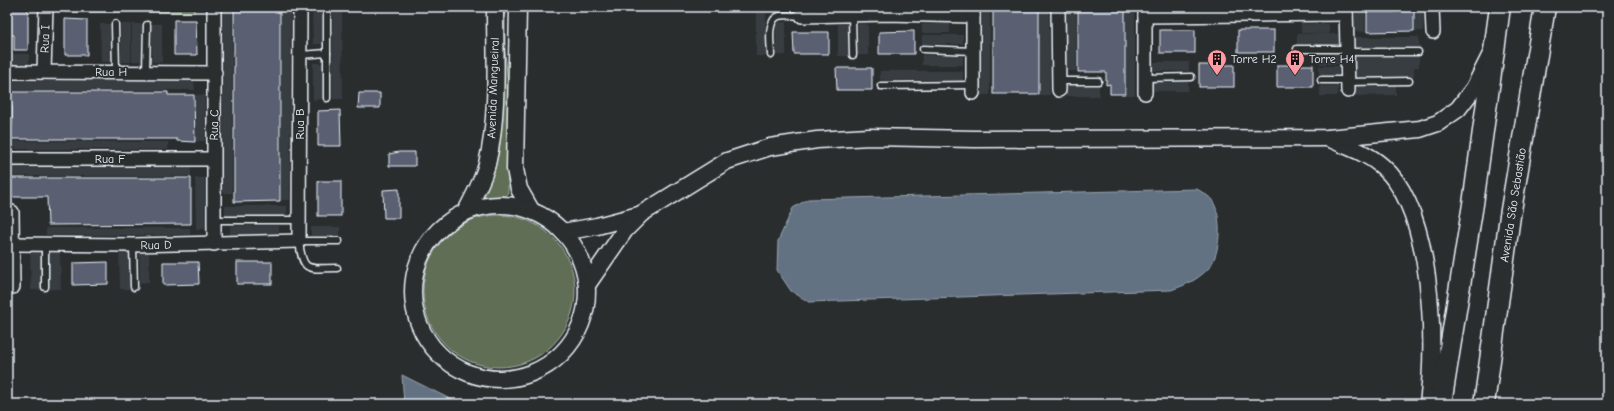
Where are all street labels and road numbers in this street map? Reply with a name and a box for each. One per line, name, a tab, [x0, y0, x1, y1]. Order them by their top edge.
street label: Rua I	[38, 24, 52, 53]
street label: Avenida Mangueiral	[484, 37, 502, 139]
street label: Rua H	[95, 65, 127, 79]
street label: Rua C	[207, 109, 221, 141]
street label: Rua B	[293, 109, 307, 139]
street label: Avenida São Sebastião	[1497, 147, 1529, 263]
street label: Rua F	[95, 152, 125, 166]
street label: Rua D	[140, 238, 172, 252]

